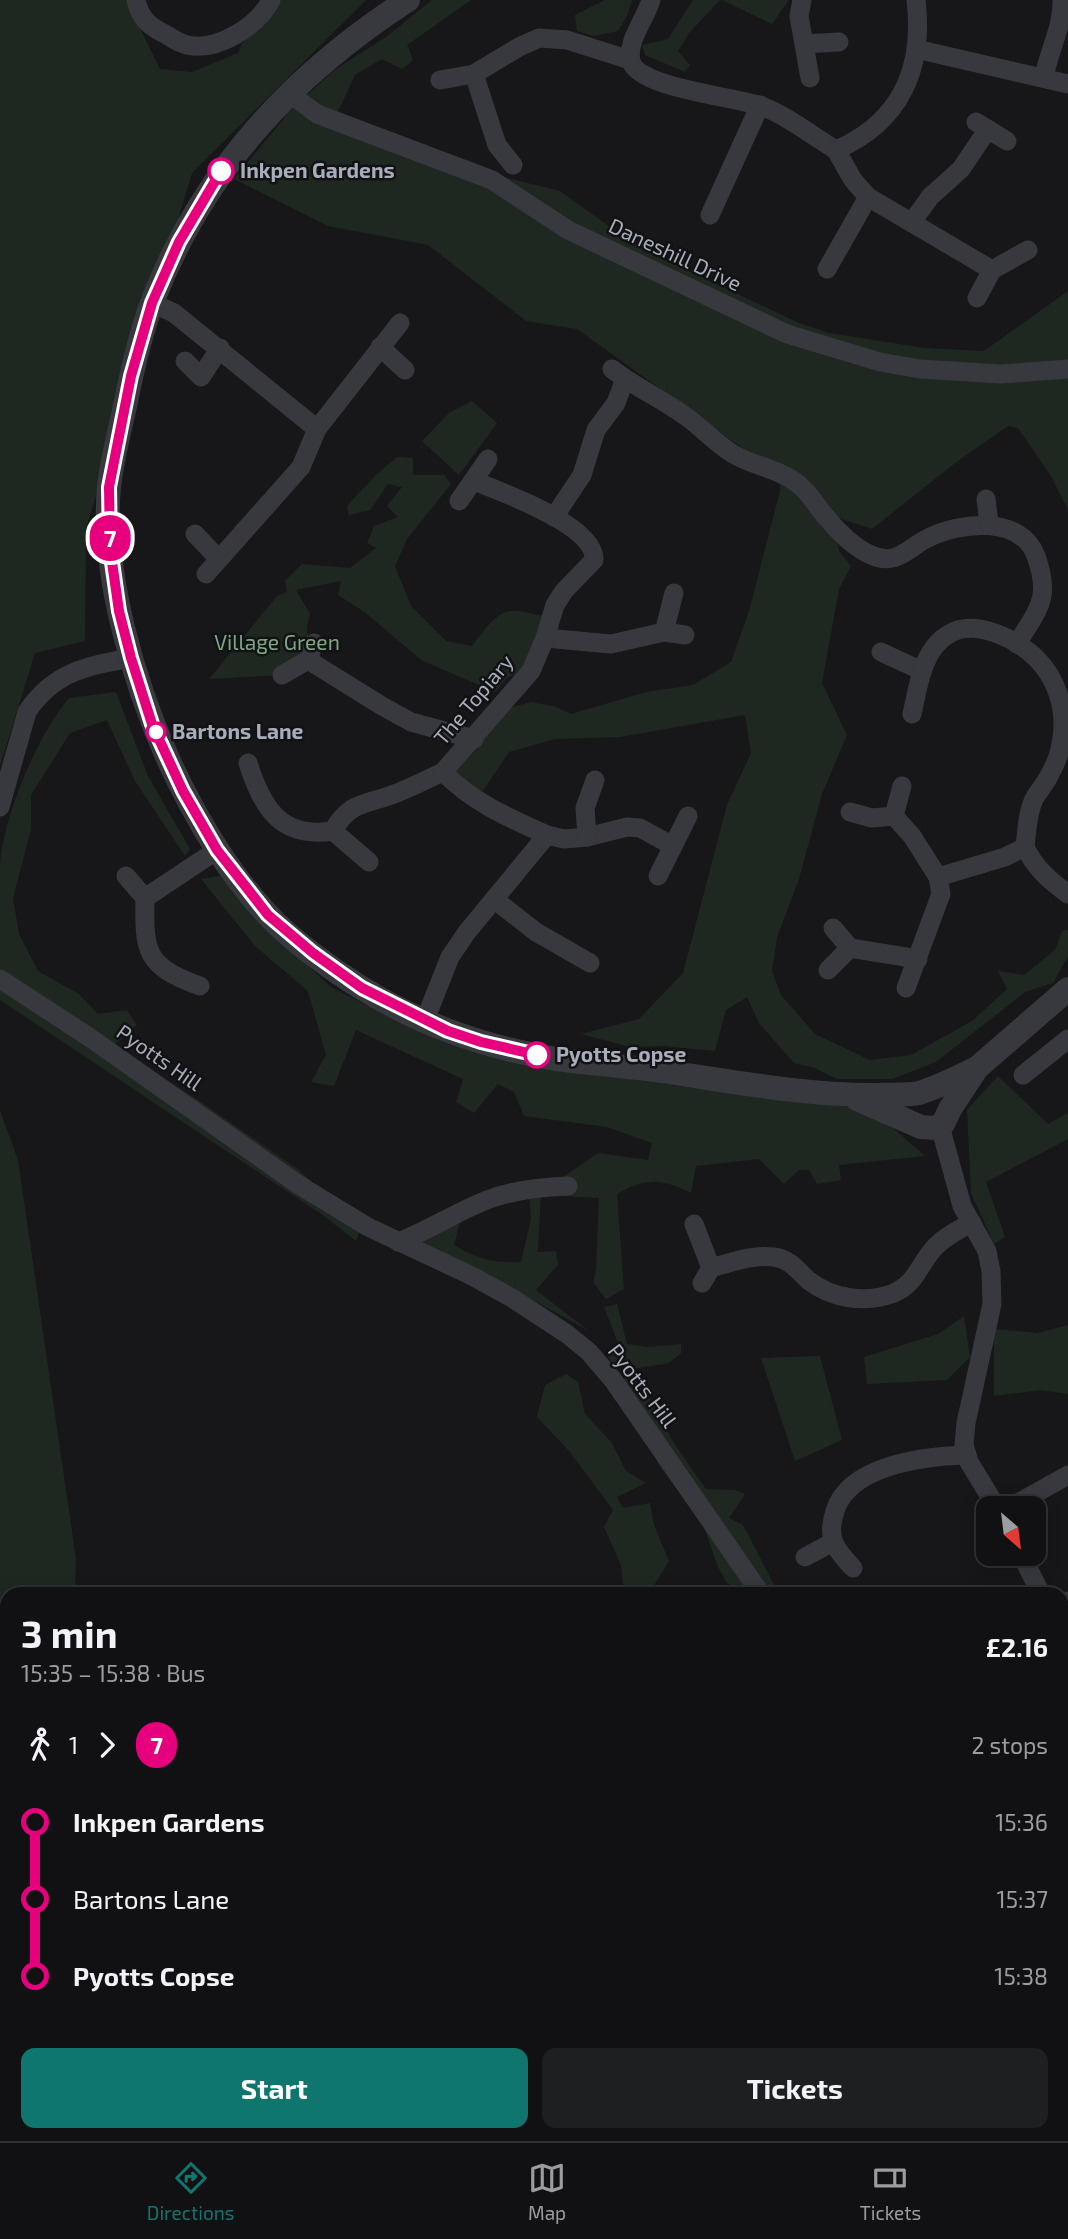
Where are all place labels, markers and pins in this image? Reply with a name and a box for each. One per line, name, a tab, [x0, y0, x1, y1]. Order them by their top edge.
place label: Inkpen Gardens	[240, 157, 395, 182]
marker: Inkpen Gardens	[208, 158, 234, 184]
place label: Bartons Lane	[172, 718, 304, 743]
marker: Bartons Lane	[146, 722, 166, 742]
place label: Pyotts Copse	[556, 1041, 686, 1067]
marker: Pyotts Copse	[524, 1042, 550, 1068]

